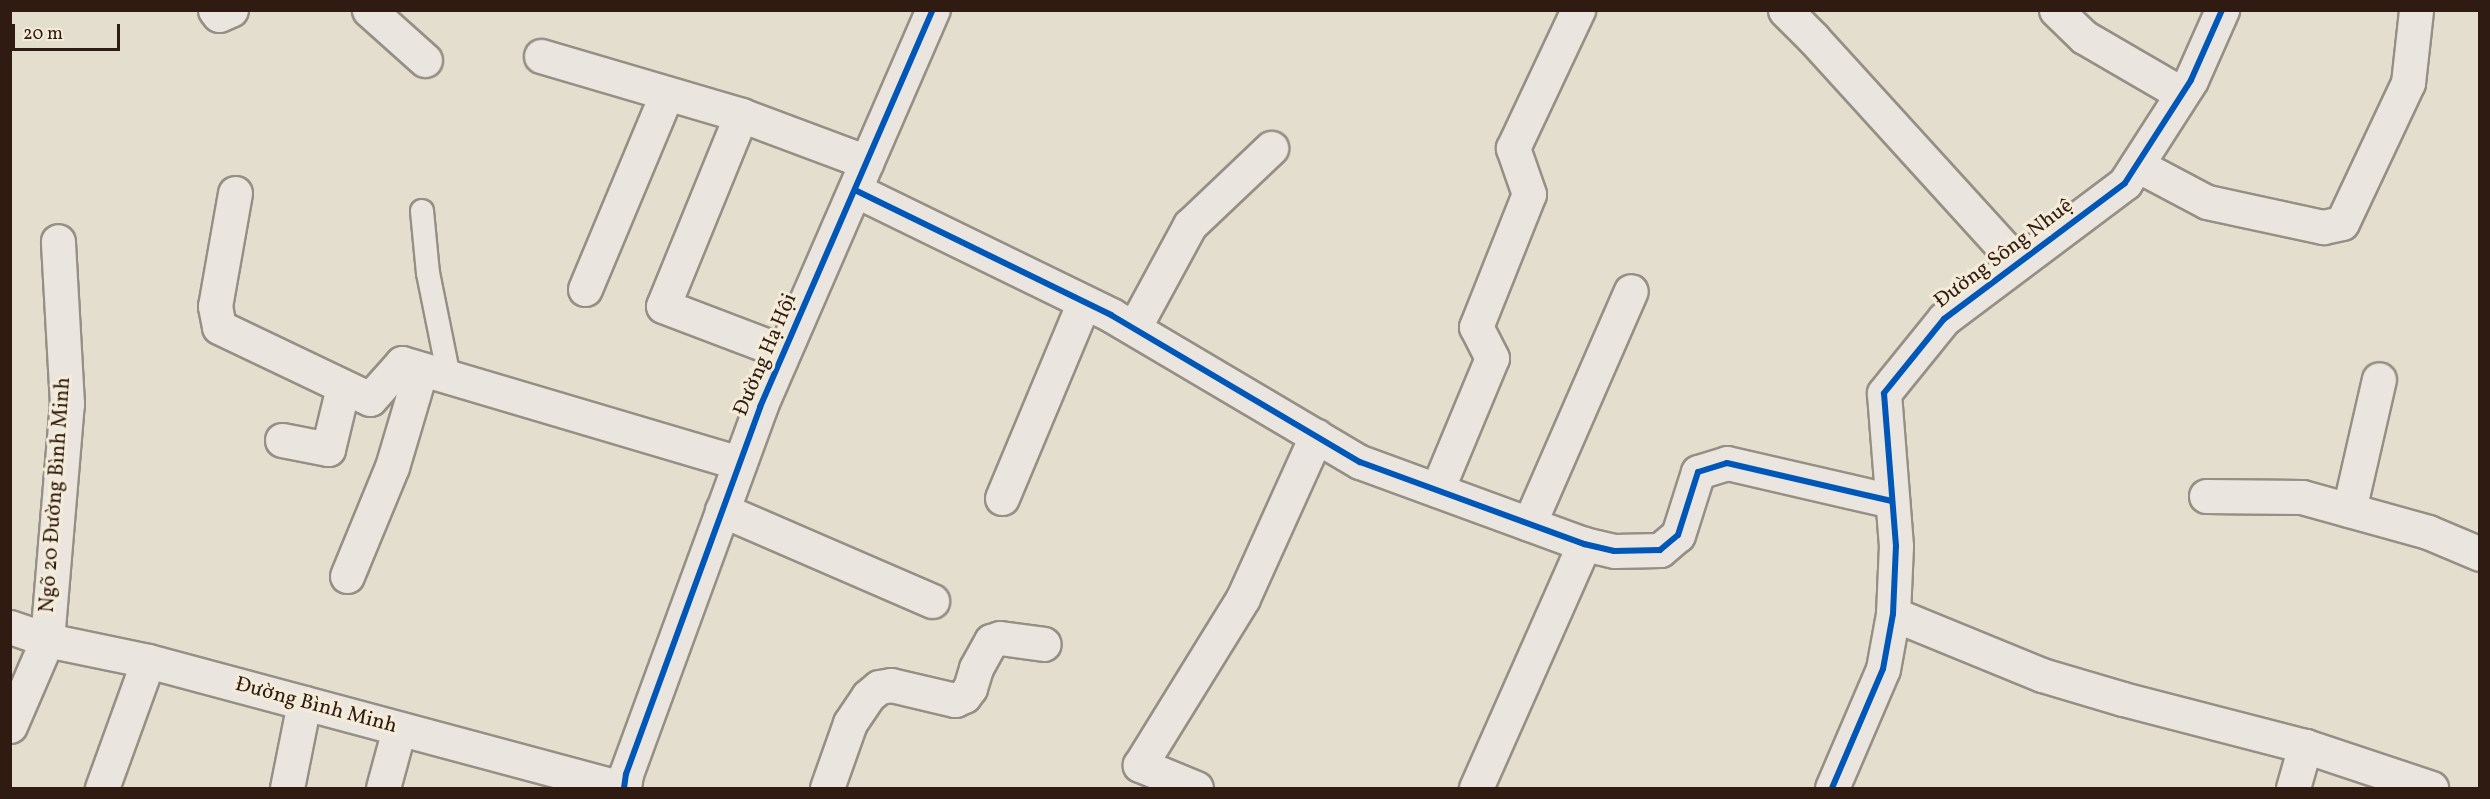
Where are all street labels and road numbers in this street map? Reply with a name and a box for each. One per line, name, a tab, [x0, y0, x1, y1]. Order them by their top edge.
street label: Đường Sông Nhuệ	[1930, 194, 2078, 314]
street label: Đường Hạ Hội	[729, 290, 803, 420]
street label: Ngõ 20 Đường Bình Minh	[35, 376, 77, 614]
street label: Đường Bình Minh	[232, 672, 400, 740]

